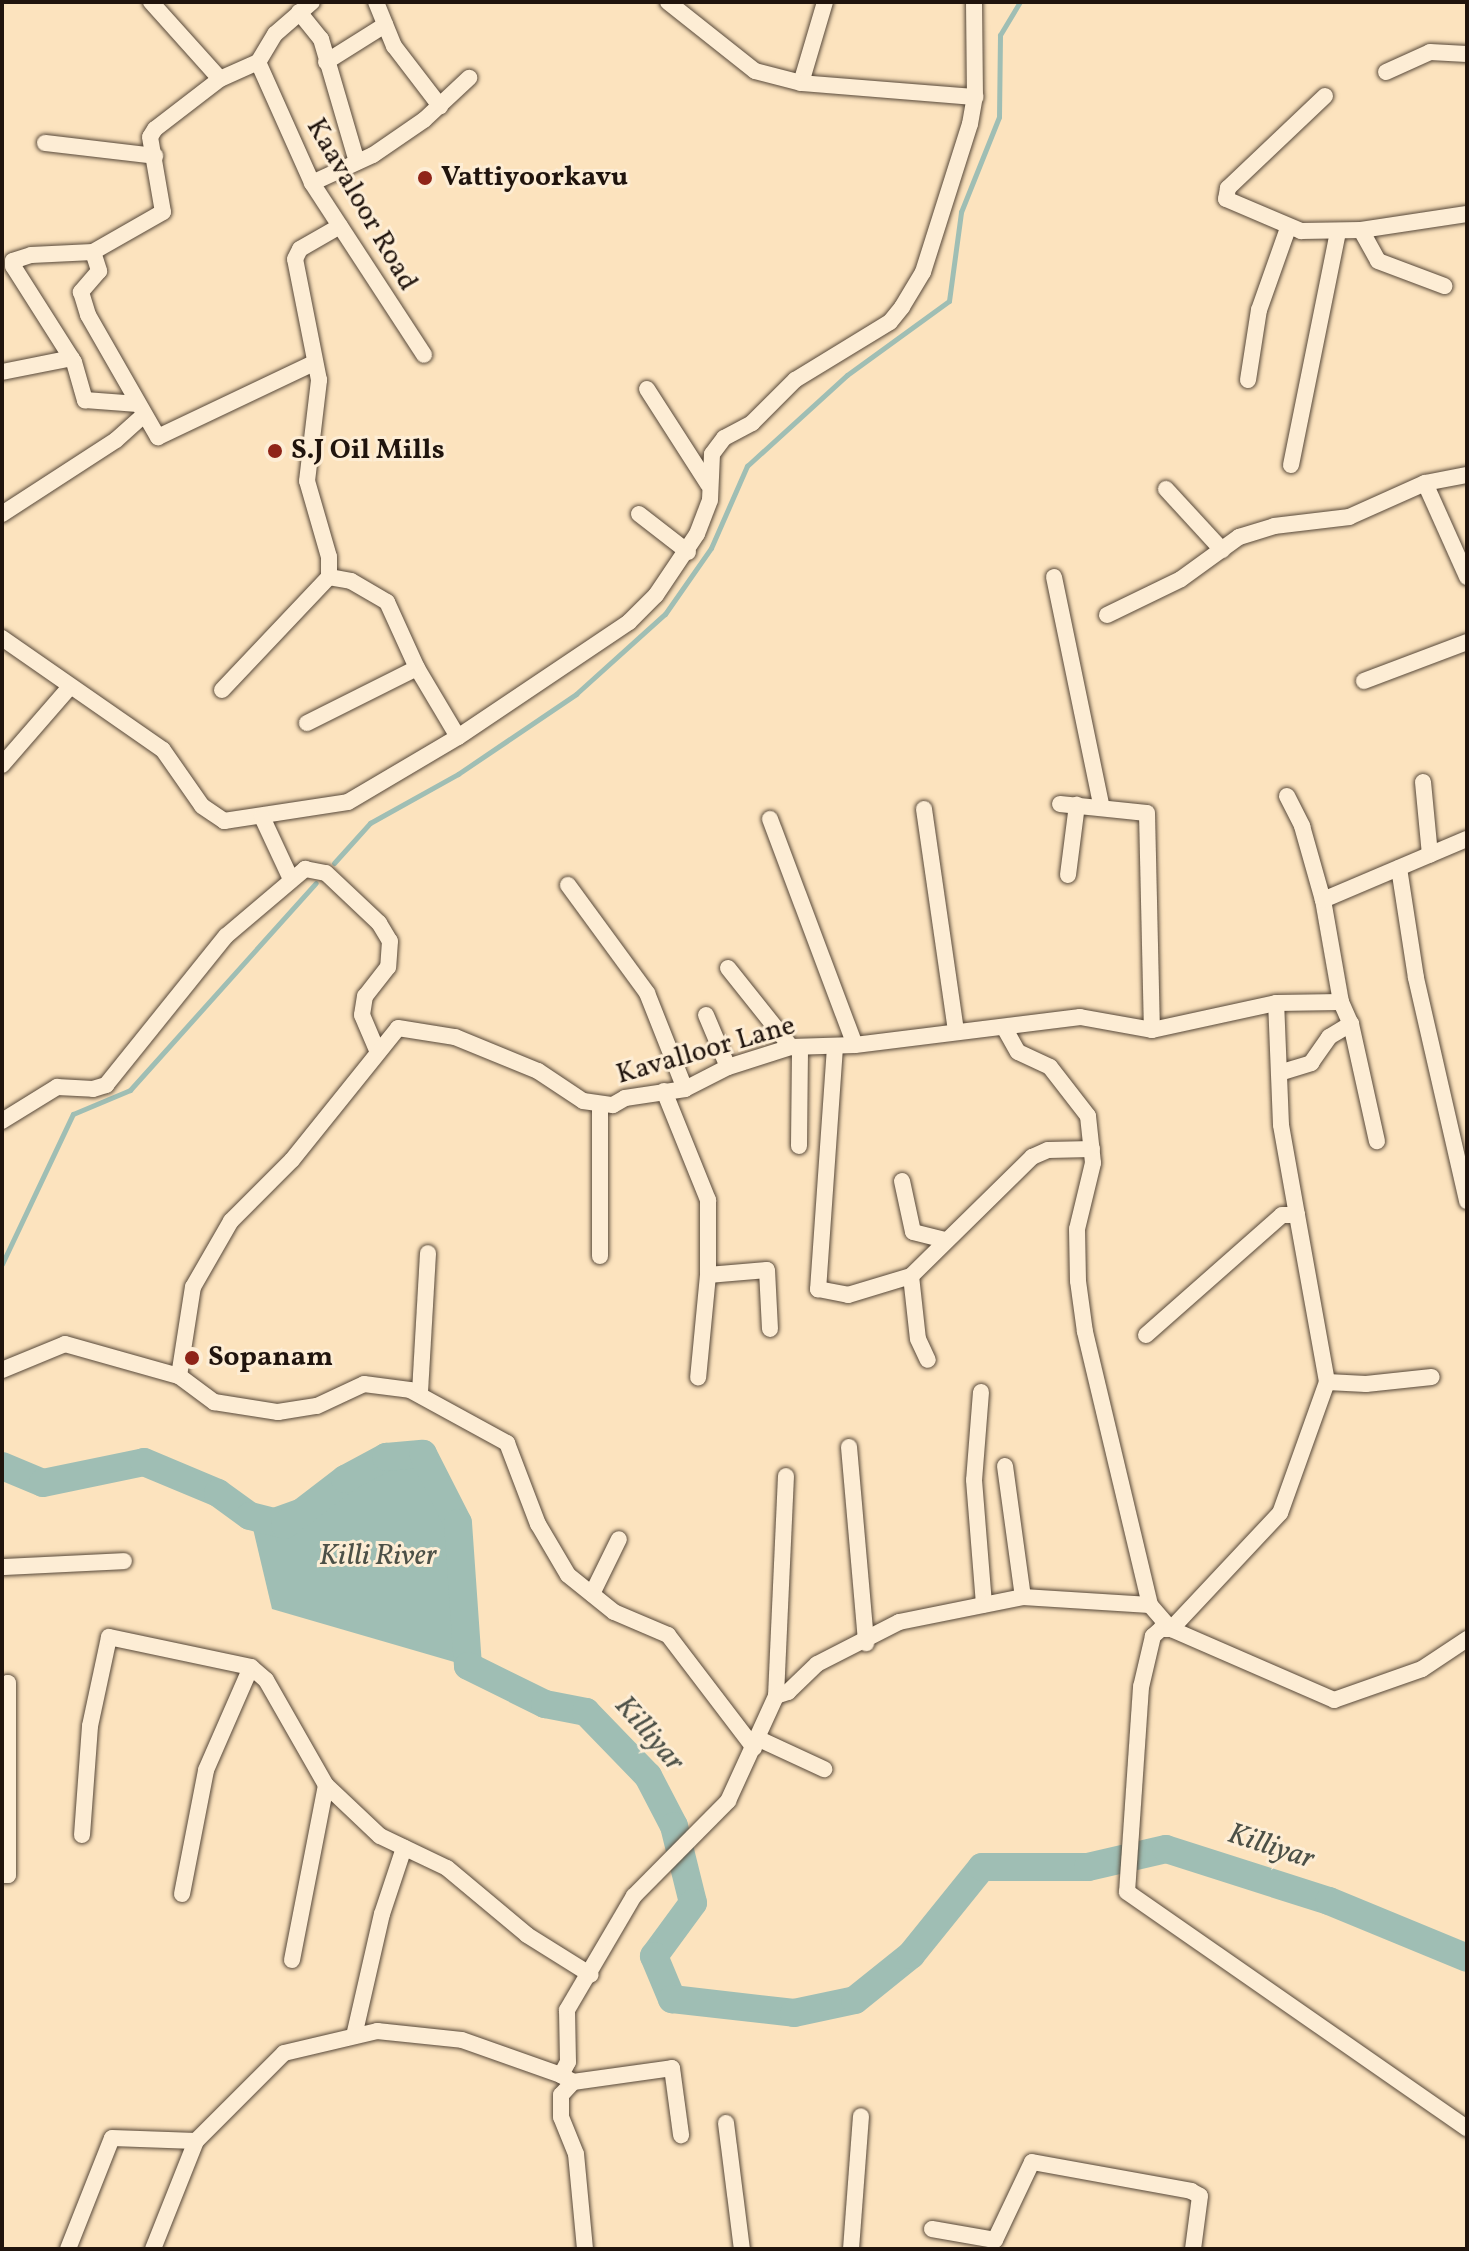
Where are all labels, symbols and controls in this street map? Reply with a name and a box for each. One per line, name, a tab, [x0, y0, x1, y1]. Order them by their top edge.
street label: Kaavaloor Road	[298, 113, 424, 297]
place label: Vattiyoorkavu	[441, 161, 628, 195]
marker: Vattiyoorkavu	[416, 169, 434, 187]
place label: S.J Oil Mills	[291, 434, 445, 468]
marker: S.J Oil Mills	[266, 442, 284, 460]
street label: Kavalloor Lane	[613, 1009, 799, 1093]
place label: Sopanam	[208, 1341, 333, 1375]
marker: Sopanam	[183, 1349, 201, 1367]
water label: Killi River	[319, 1538, 437, 1574]
water label: Killiyar	[606, 1689, 692, 1779]
water label: Killiyar	[1223, 1816, 1319, 1878]

